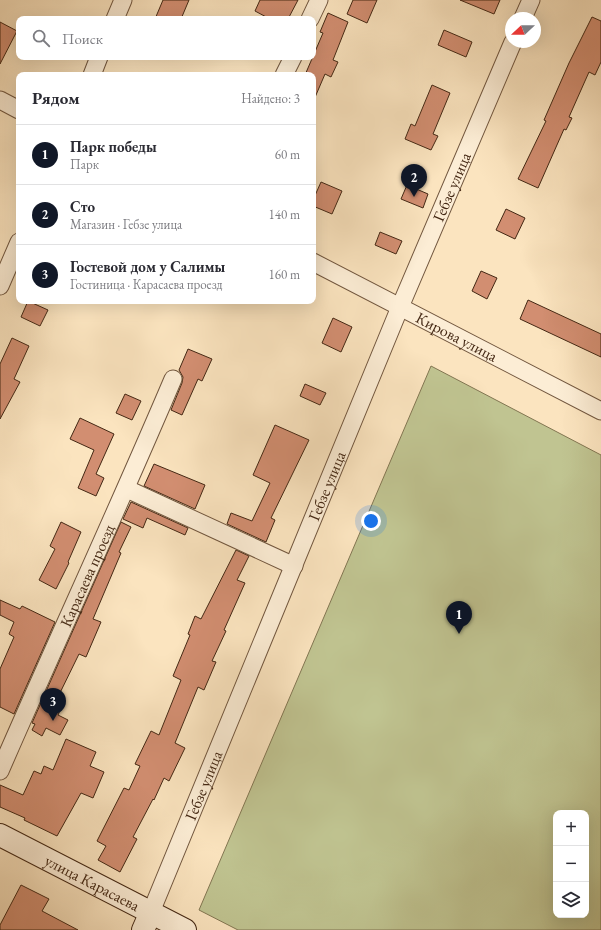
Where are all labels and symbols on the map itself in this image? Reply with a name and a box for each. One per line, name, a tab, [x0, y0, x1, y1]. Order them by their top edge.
north arrow	[505, 12, 541, 48]
street label: Гебзе улица	[427, 148, 476, 225]
pin: 2	[401, 164, 427, 197]
street label: Кирова улица	[413, 307, 502, 367]
street label: Гебзе улица	[303, 447, 350, 524]
your location	[361, 511, 381, 531]
street label: Карасаева проезд	[55, 520, 119, 630]
pin: 1	[446, 601, 472, 634]
pin: 3	[40, 688, 66, 721]
street label: Гебзе улица	[179, 747, 227, 823]
street label: улица Карасаева	[41, 849, 144, 916]

